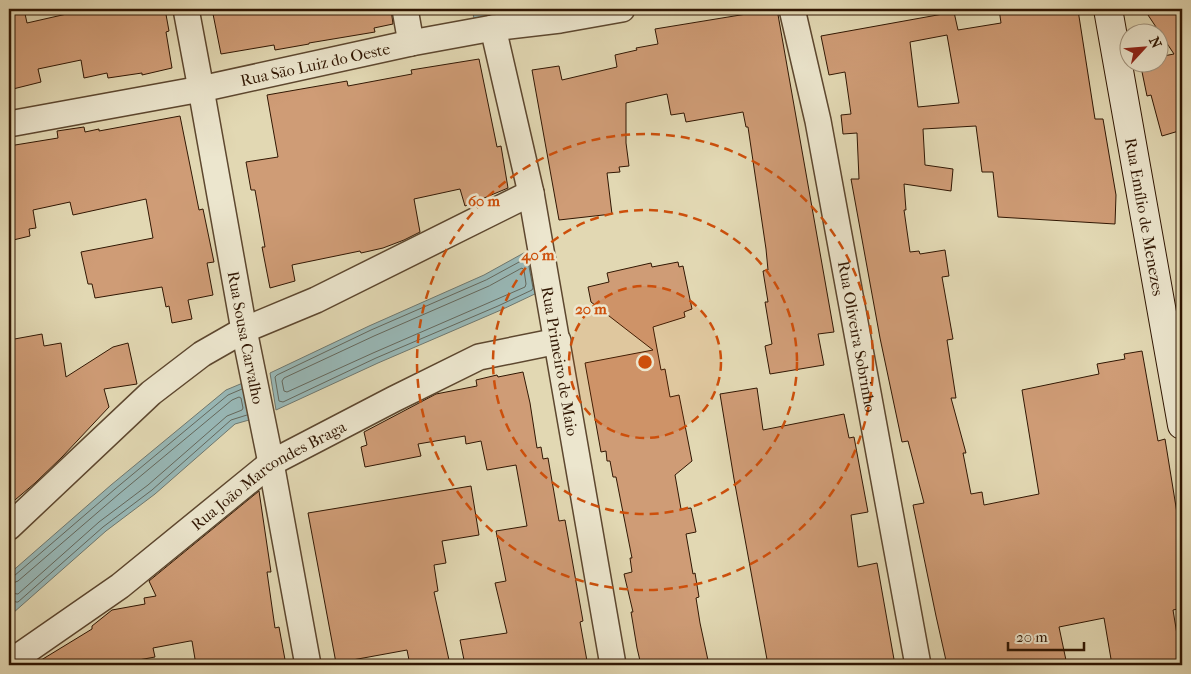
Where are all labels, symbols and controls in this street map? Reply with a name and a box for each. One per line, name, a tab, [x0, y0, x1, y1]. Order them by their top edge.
north arrow	[1118, 22, 1168, 72]
text: N	[1145, 34, 1165, 51]
street label: Rua São Luiz do Oeste	[239, 39, 392, 90]
street label: Rua Emílio de Menezes	[1121, 136, 1168, 297]
text: 60 m	[468, 192, 501, 210]
text: 40 m	[521, 246, 555, 264]
street label: Rua Oliveira Sobrinho	[834, 259, 880, 414]
street label: Rua Sousa Carvalho	[224, 270, 268, 406]
street label: Rua Primeiro de Maio	[537, 285, 582, 438]
text: 20 m	[575, 300, 607, 318]
centre of rings	[636, 353, 654, 371]
street label: Rua João Marcondes Braga	[187, 416, 350, 534]
scale bar	[1008, 619, 1085, 651]
text: 20 m	[1016, 628, 1048, 646]

